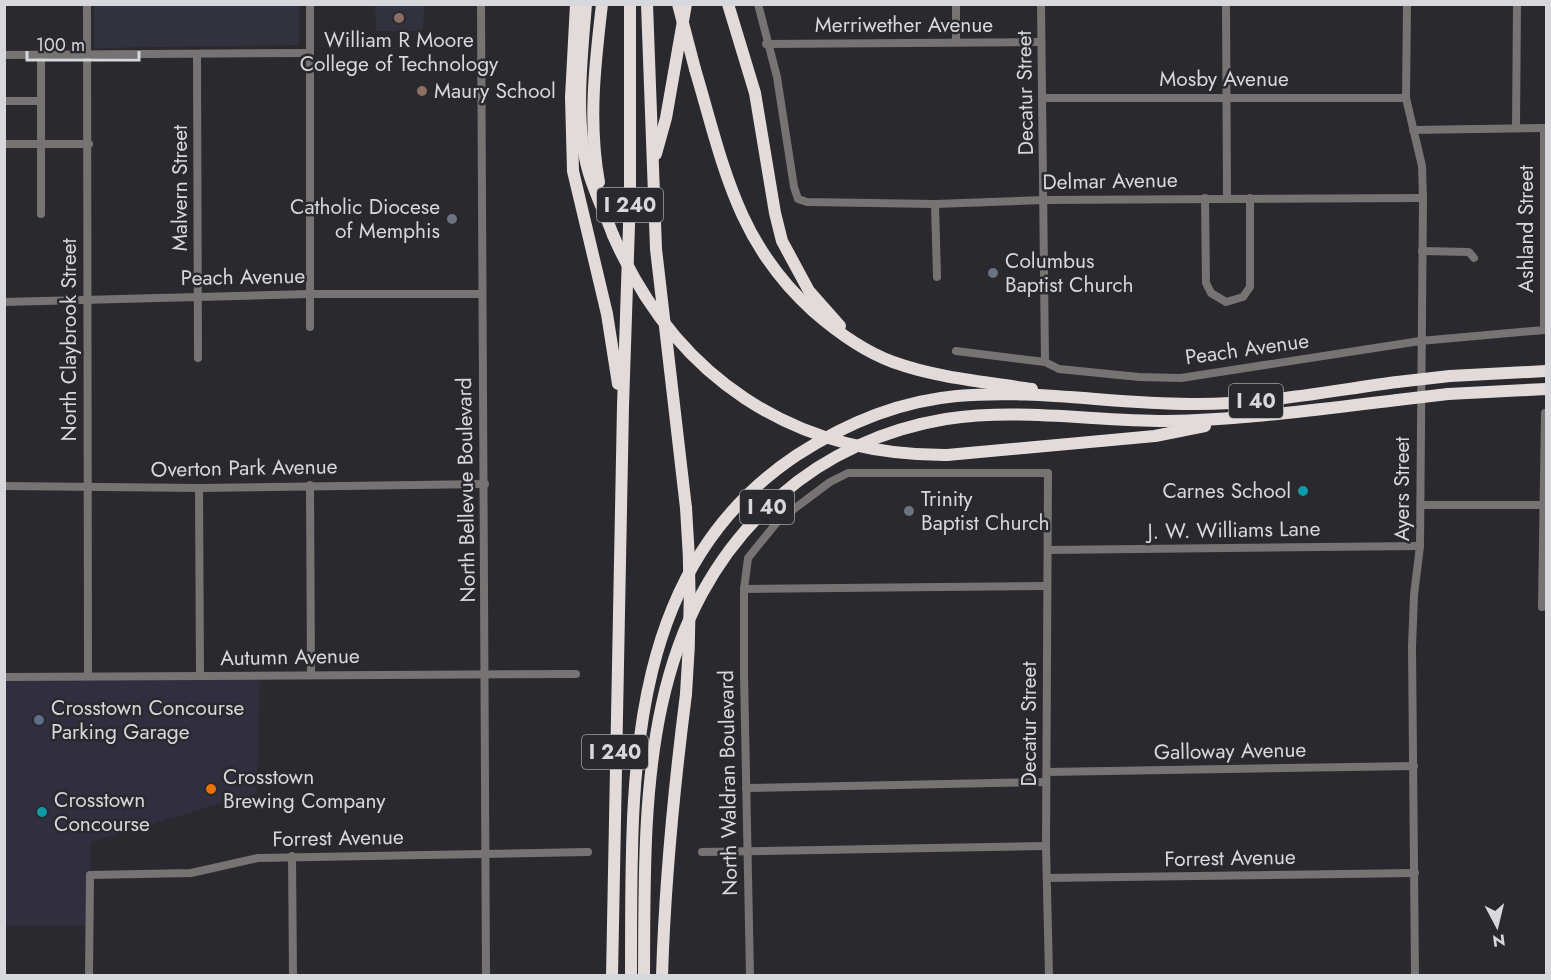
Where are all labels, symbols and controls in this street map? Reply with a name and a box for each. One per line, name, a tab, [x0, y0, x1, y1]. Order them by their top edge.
street label: Merriwether Avenue	[815, 10, 993, 40]
marker: William R Moore College of Technology	[392, 11, 406, 25]
scale bar	[27, 24, 140, 62]
place label: William R Moore College of Technology	[300, 25, 499, 79]
street label: Decatur Street	[1009, 30, 1041, 156]
text: 100 m	[36, 32, 85, 58]
street label: Mosby Avenue	[1159, 64, 1289, 94]
place label: Maury School	[434, 76, 556, 106]
marker: Maury School	[415, 84, 429, 98]
street label: Malvern Street	[165, 125, 195, 251]
street label: Delmar Avenue	[1042, 165, 1178, 197]
street label: Ashland Street	[1511, 165, 1541, 293]
road number: I 240	[597, 188, 663, 222]
place label: Catholic Diocese of Memphis	[290, 192, 440, 246]
marker: Catholic Diocese of Memphis	[445, 212, 459, 226]
street label: North Claybrook Street	[54, 238, 84, 442]
place label: Columbus Baptist Church	[1005, 246, 1133, 300]
street label: Peach Avenue	[180, 261, 306, 293]
marker: Columbus Baptist Church	[986, 266, 1000, 280]
street label: Peach Avenue	[1183, 325, 1311, 373]
street label: North Bellevue Boulevard	[449, 377, 483, 603]
road number: I 40	[1229, 384, 1283, 418]
street label: Ayers Street	[1387, 437, 1417, 541]
street label: Overton Park Avenue	[150, 451, 338, 485]
place label: Carnes School	[1162, 476, 1291, 506]
place label: Trinity Baptist Church	[921, 484, 1049, 538]
marker: Carnes School	[1296, 484, 1310, 498]
road number: I 40	[740, 490, 794, 524]
marker: Trinity Baptist Church	[902, 504, 916, 518]
street label: J. W. Williams Lane	[1144, 513, 1321, 547]
street label: Autumn Avenue	[220, 641, 360, 673]
street label: Decatur Street	[1014, 662, 1044, 786]
street label: North Waldran Boulevard	[711, 670, 745, 896]
place label: Crosstown Concourse Parking Garage	[51, 693, 245, 747]
marker: Crosstown Concourse Parking Garage	[32, 713, 46, 727]
road number: I 240	[582, 735, 648, 769]
street label: Galloway Avenue	[1154, 735, 1307, 767]
place label: Crosstown Brewing Company	[223, 762, 386, 816]
marker: Crosstown Brewing Company	[204, 782, 218, 796]
place label: Crosstown Concourse	[54, 785, 150, 839]
marker: Crosstown Concourse	[35, 805, 49, 819]
street label: Forrest Avenue	[272, 822, 404, 854]
street label: Forrest Avenue	[1164, 842, 1296, 874]
north arrow	[1467, 896, 1527, 956]
text: N	[1491, 928, 1506, 953]

